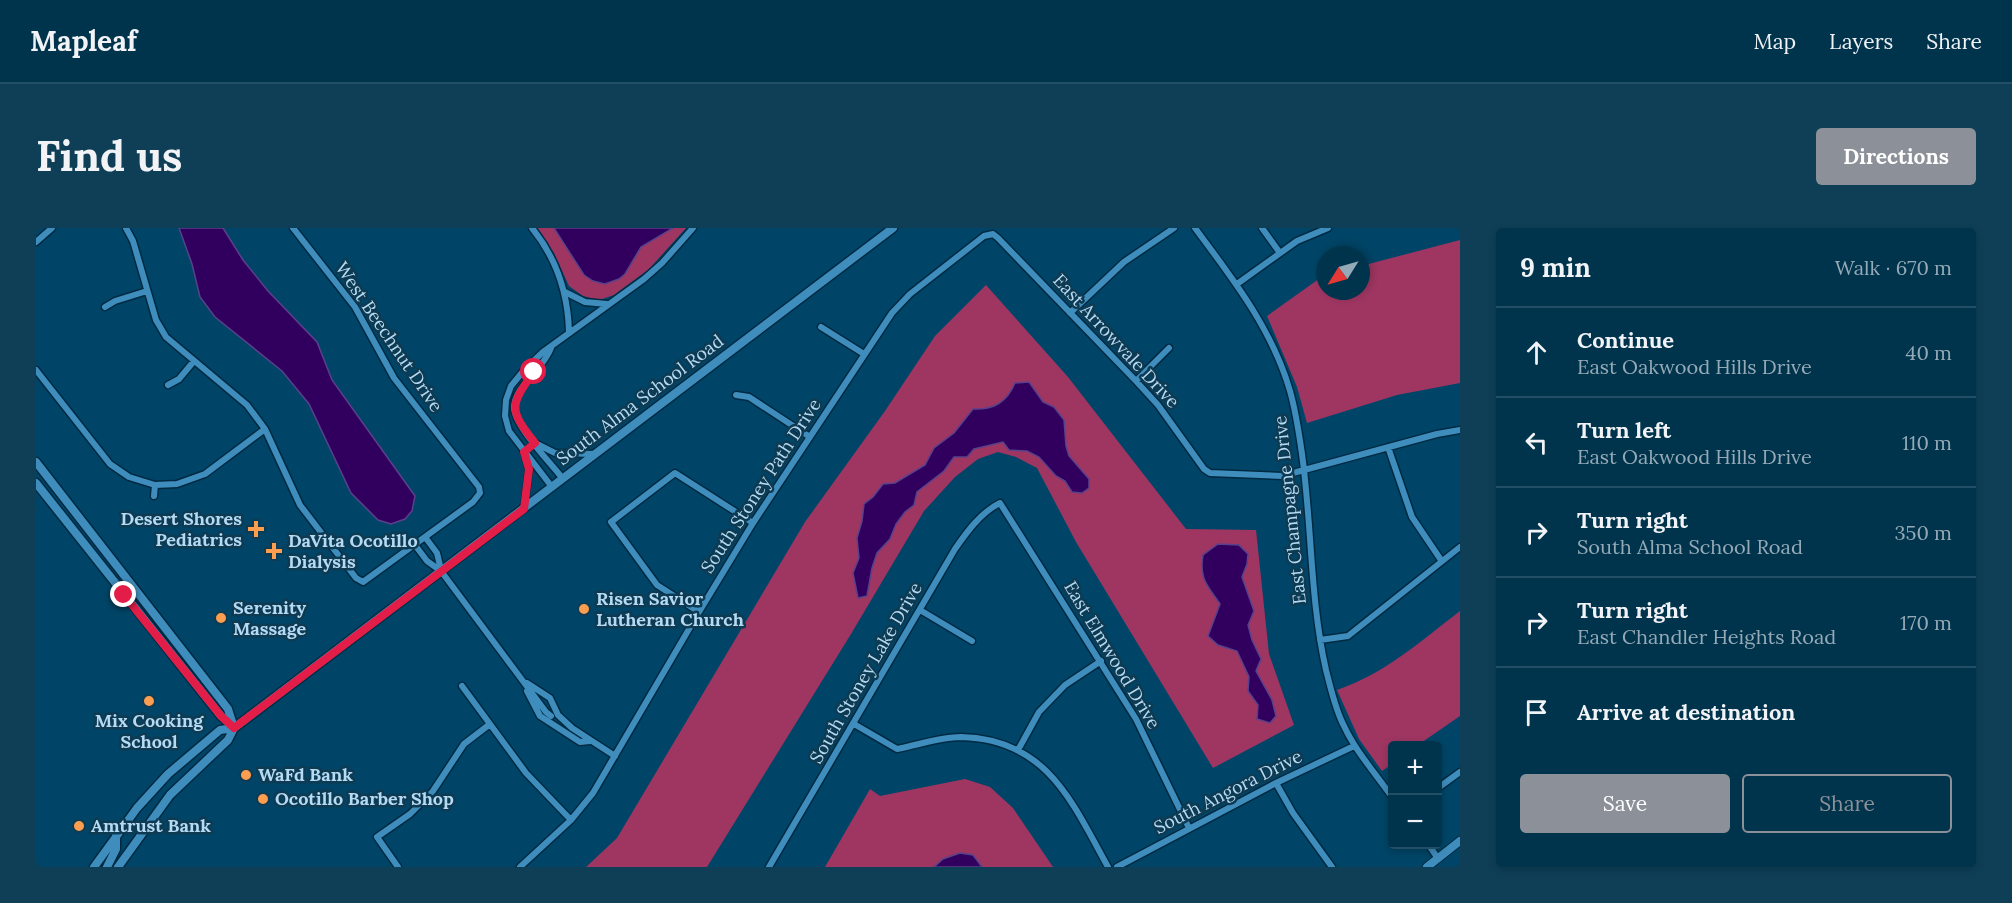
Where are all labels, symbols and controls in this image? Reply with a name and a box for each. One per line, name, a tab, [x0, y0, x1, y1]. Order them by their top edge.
text: Mapleaf	[30, 23, 137, 59]
text: Map	[1753, 28, 1796, 55]
text: Layers	[1829, 28, 1893, 55]
text: Share	[1926, 28, 1982, 55]
button: Directions	[1816, 128, 1976, 185]
text: Find us	[36, 129, 182, 183]
north arrow	[1316, 246, 1370, 300]
text: 9 min	[1520, 251, 1591, 284]
text: Walk · 670 m	[1835, 255, 1952, 280]
street label: West Beechnut Drive	[331, 257, 448, 416]
street label: East Arrowvale Drive	[1048, 269, 1185, 413]
text: Continue	[1577, 326, 1674, 354]
street label: South Alma School Road	[552, 329, 728, 470]
icon: ahead	[1520, 336, 1553, 369]
text: 40 m	[1906, 340, 1952, 365]
text: East Oakwood Hills Drive	[1577, 354, 1812, 379]
route start	[520, 358, 546, 384]
street label: South Stoney Path Drive	[695, 394, 826, 577]
street label: East Champagne Drive	[1268, 414, 1311, 606]
text: Turn left	[1577, 416, 1671, 444]
icon: left	[1520, 426, 1553, 459]
text: 110 m	[1902, 430, 1952, 455]
text: East Oakwood Hills Drive	[1577, 444, 1812, 469]
text: Turn right	[1577, 506, 1688, 534]
place label: Desert Shores Pediatrics	[120, 507, 242, 551]
icon: right	[1520, 516, 1553, 549]
marker: Desert Shores Pediatrics	[247, 520, 265, 538]
text: 350 m	[1894, 520, 1952, 545]
place label: DaVita Ocotillo Dialysis	[288, 529, 418, 573]
text: South Alma School Road	[1577, 534, 1803, 559]
marker: DaVita Ocotillo Dialysis	[265, 542, 283, 560]
street label: East Elmwood Drive	[1059, 577, 1166, 733]
street label: South Stoney Lake Drive	[804, 578, 927, 768]
route end	[110, 581, 136, 607]
place label: Risen Savior Lutheran Church	[596, 587, 744, 631]
place label: Serenity Massage	[233, 596, 307, 640]
text: Turn right	[1577, 596, 1688, 624]
marker: Risen Savior Lutheran Church	[577, 602, 591, 616]
icon: right	[1520, 606, 1553, 639]
text: 170 m	[1900, 610, 1952, 635]
marker: Serenity Massage	[214, 611, 228, 625]
text: East Chandler Heights Road	[1577, 624, 1836, 649]
marker: Mix Cooking School	[142, 694, 156, 708]
icon: arrive	[1520, 696, 1553, 729]
text: Arrive at destination	[1577, 698, 1795, 726]
place label: Mix Cooking School	[95, 709, 204, 753]
map controls	[1388, 741, 1442, 849]
button: +	[1388, 741, 1442, 795]
street label: South Angora Drive	[1150, 744, 1306, 839]
place label: WaFd Bank	[258, 763, 353, 786]
marker: WaFd Bank	[239, 768, 253, 782]
button: Save	[1520, 774, 1730, 833]
button: Share	[1742, 774, 1952, 833]
place label: Ocotillo Barber Shop	[275, 787, 454, 810]
marker: Ocotillo Barber Shop	[256, 792, 270, 806]
button: −	[1388, 795, 1442, 849]
place label: Amtrust Bank	[91, 814, 211, 837]
marker: Amtrust Bank	[72, 819, 86, 833]

